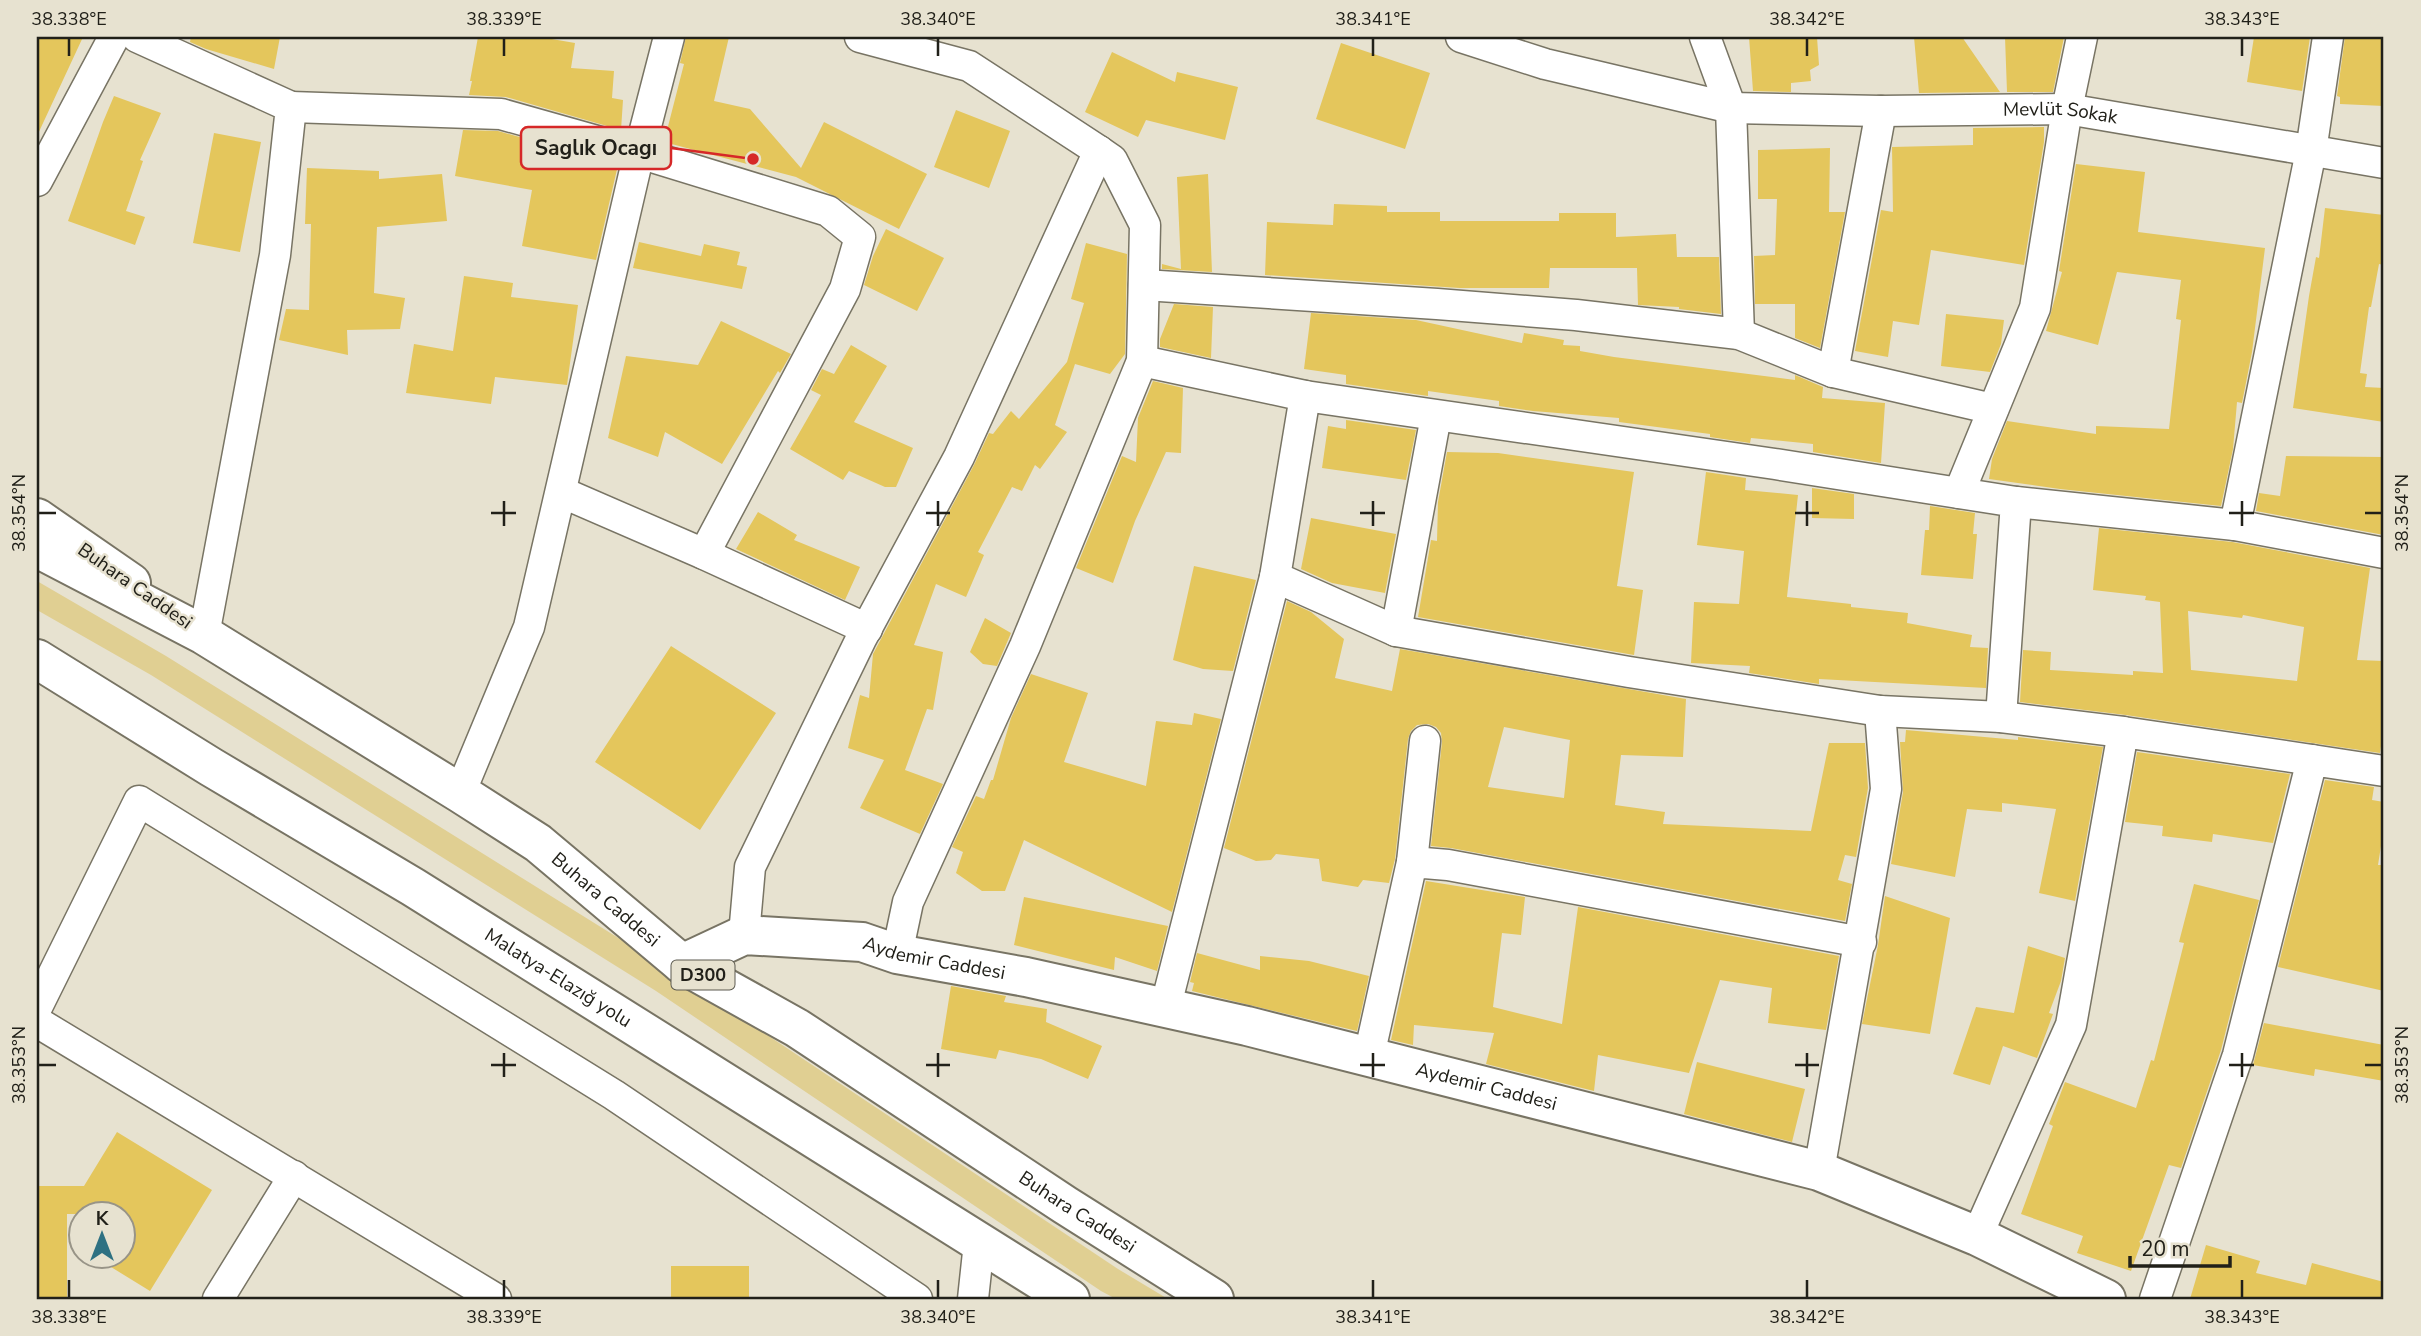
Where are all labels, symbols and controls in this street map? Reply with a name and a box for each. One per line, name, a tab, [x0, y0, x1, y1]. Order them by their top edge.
text: 38.338°E	[31, 7, 107, 31]
text: 38.339°E	[466, 7, 542, 31]
text: 38.340°E	[900, 7, 976, 31]
text: 38.341°E	[1335, 7, 1411, 31]
text: 38.342°E	[1769, 7, 1845, 31]
text: 38.343°E	[2204, 7, 2280, 31]
street label: Mevlüt Sokak	[2003, 96, 2120, 130]
callout: Saglık Ocagı	[521, 127, 671, 169]
text: Saglık Ocagı	[535, 134, 657, 162]
text: 38.354°N	[7, 474, 31, 552]
text: 38.354°N	[2390, 474, 2414, 552]
street label: Buhara Caddesi	[73, 537, 197, 635]
street label: Buhara Caddesi	[546, 847, 665, 953]
street label: Malatya-Elazığ yolu	[480, 922, 637, 1034]
street label: Aydemir Caddesi	[860, 930, 1007, 986]
road number: D300	[672, 960, 734, 990]
text: 38.353°N	[7, 1026, 31, 1104]
text: 38.353°N	[2390, 1026, 2414, 1104]
street label: Aydemir Caddesi	[1413, 1056, 1560, 1117]
street label: Buhara Caddesi	[1014, 1165, 1141, 1260]
north arrow	[66, 1200, 136, 1270]
text: K	[96, 1206, 110, 1232]
scale bar	[2130, 1224, 2230, 1268]
text: 20 m	[2141, 1235, 2190, 1263]
text: 38.338°E	[31, 1305, 107, 1329]
text: 38.339°E	[466, 1305, 542, 1329]
text: 38.340°E	[900, 1305, 976, 1329]
text: 38.341°E	[1335, 1305, 1411, 1329]
text: 38.342°E	[1769, 1305, 1845, 1329]
text: 38.343°E	[2204, 1305, 2280, 1329]

